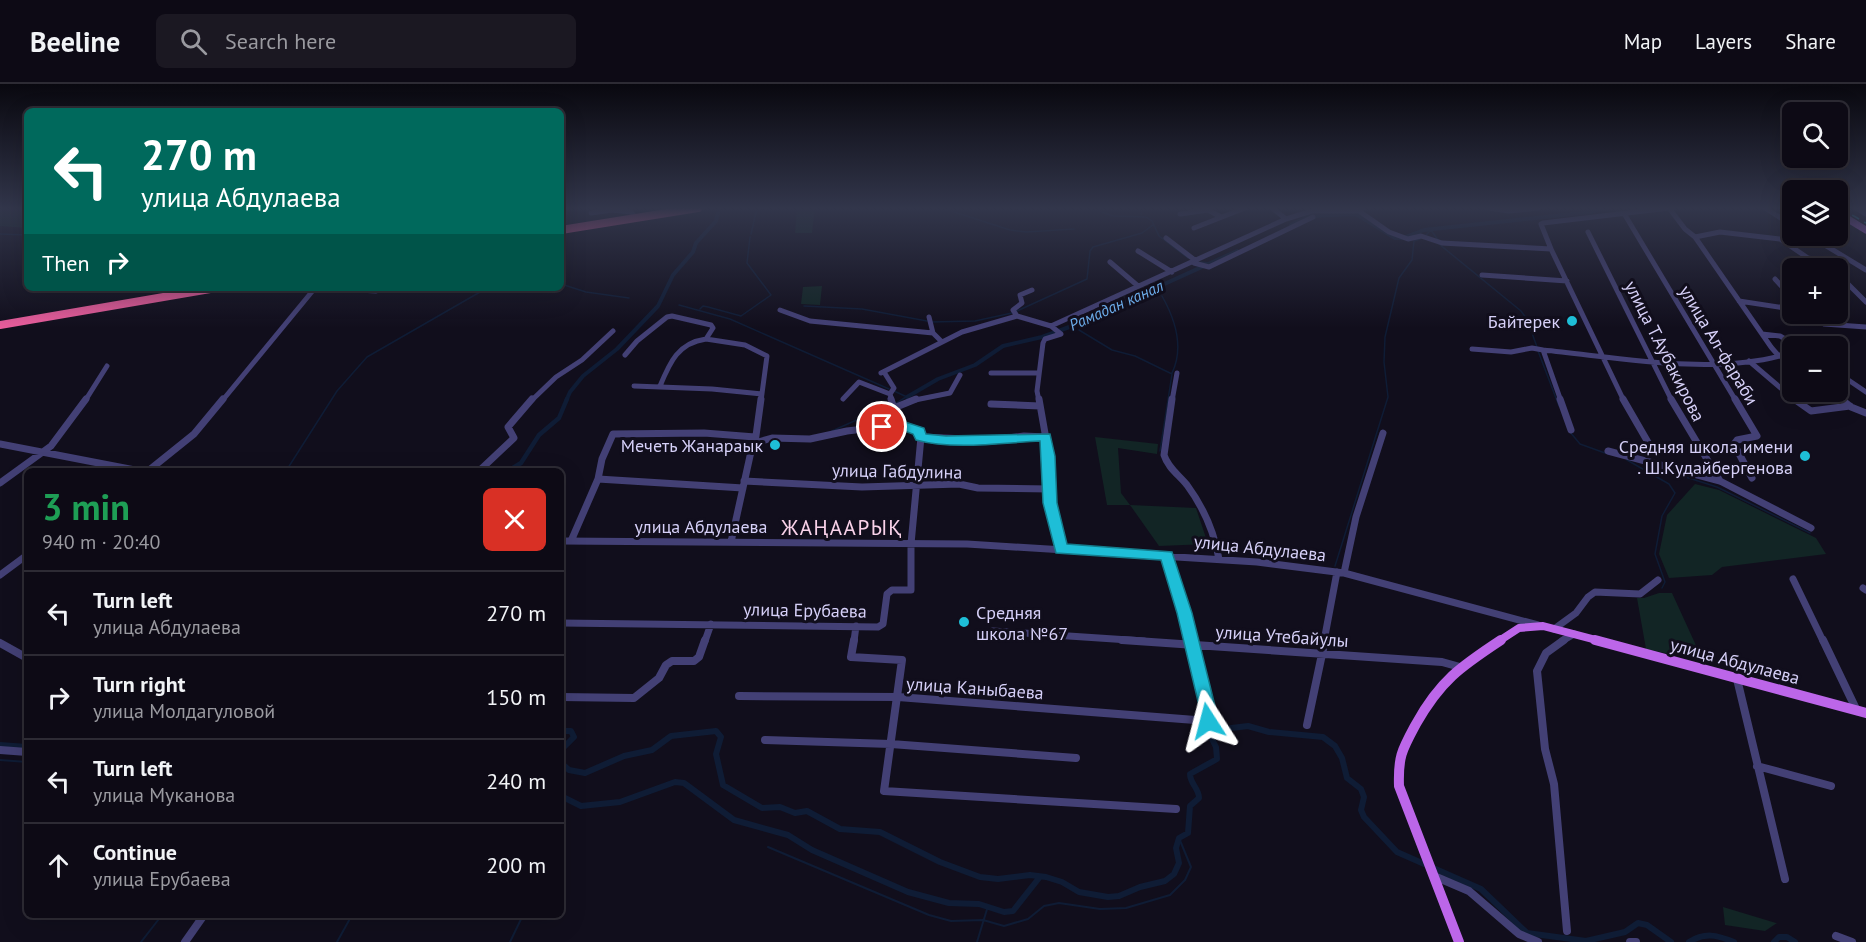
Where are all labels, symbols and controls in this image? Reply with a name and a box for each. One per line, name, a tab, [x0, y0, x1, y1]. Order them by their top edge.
search box	[156, 14, 576, 68]
text: Beeline	[30, 23, 120, 60]
icon: search	[177, 25, 210, 58]
text: Search here	[225, 27, 336, 55]
text: Map	[1624, 28, 1662, 55]
text: Layers	[1695, 28, 1752, 55]
text: Share	[1785, 28, 1836, 55]
map controls	[1782, 102, 1848, 402]
button: search	[1782, 102, 1848, 168]
text: 270 m	[141, 127, 257, 182]
icon: left	[42, 132, 120, 210]
text: улица Абдулаева	[141, 180, 341, 214]
button: layers	[1782, 180, 1848, 246]
icon: right	[101, 246, 134, 279]
text: Then	[42, 249, 89, 277]
button: +	[1782, 258, 1848, 324]
water label: Рамадан канал	[1066, 275, 1166, 335]
street label: улица Т.Аубакирова	[1620, 277, 1710, 425]
street label: улица Ал-фараби	[1674, 281, 1764, 409]
place label: Байтерек	[1488, 310, 1560, 333]
marker: Байтерек	[1565, 314, 1579, 328]
button: −	[1782, 336, 1848, 402]
pin	[856, 401, 907, 452]
icon: arrive	[865, 410, 898, 443]
place label: Мечеть Жанараык	[621, 434, 763, 457]
place label: Средняя школа имени . Ш.Кудайбергенова	[1619, 435, 1793, 479]
marker: Мечеть Жанараык	[768, 438, 782, 452]
marker: Средняя школа имени . Ш.Кудайбергенова	[1798, 449, 1812, 463]
street label: улица Габдулина	[832, 458, 962, 484]
text: 3 min	[42, 483, 130, 530]
button: close	[483, 488, 546, 551]
district label: ЖАҢААРЫҚ	[780, 514, 903, 541]
street label: улица Абдулаева	[634, 515, 768, 538]
text: 940 m · 20:40	[42, 529, 160, 555]
street label: улица Абдулаева	[1193, 530, 1327, 566]
text: Turn left	[93, 586, 173, 614]
icon: left	[42, 597, 75, 630]
street label: улица Ерубаева	[743, 597, 867, 623]
text: 270 m	[486, 599, 546, 627]
place label: Средняя школа №67	[976, 601, 1068, 645]
text: улица Абдулаева	[93, 614, 241, 640]
marker: Средняя школа №67	[957, 615, 971, 629]
street label: улица Утебайулы	[1215, 620, 1349, 652]
street label: улица Абдулаева	[1668, 633, 1802, 689]
text: Turn right	[93, 670, 185, 698]
street label: улица Каныбаева	[905, 672, 1045, 704]
icon: right	[42, 681, 75, 714]
text: 150 m	[486, 683, 546, 711]
position arrow	[1176, 689, 1240, 753]
text: улица Молдагуловой	[93, 698, 275, 724]
text: Turn left	[93, 754, 173, 782]
icon: left	[42, 765, 75, 798]
text: 240 m	[486, 767, 546, 795]
text: улица Муканова	[93, 782, 235, 808]
text: Continue	[93, 838, 177, 866]
icon: ahead	[42, 849, 75, 882]
text: 200 m	[486, 851, 546, 879]
text: улица Ерубаева	[93, 866, 231, 892]

